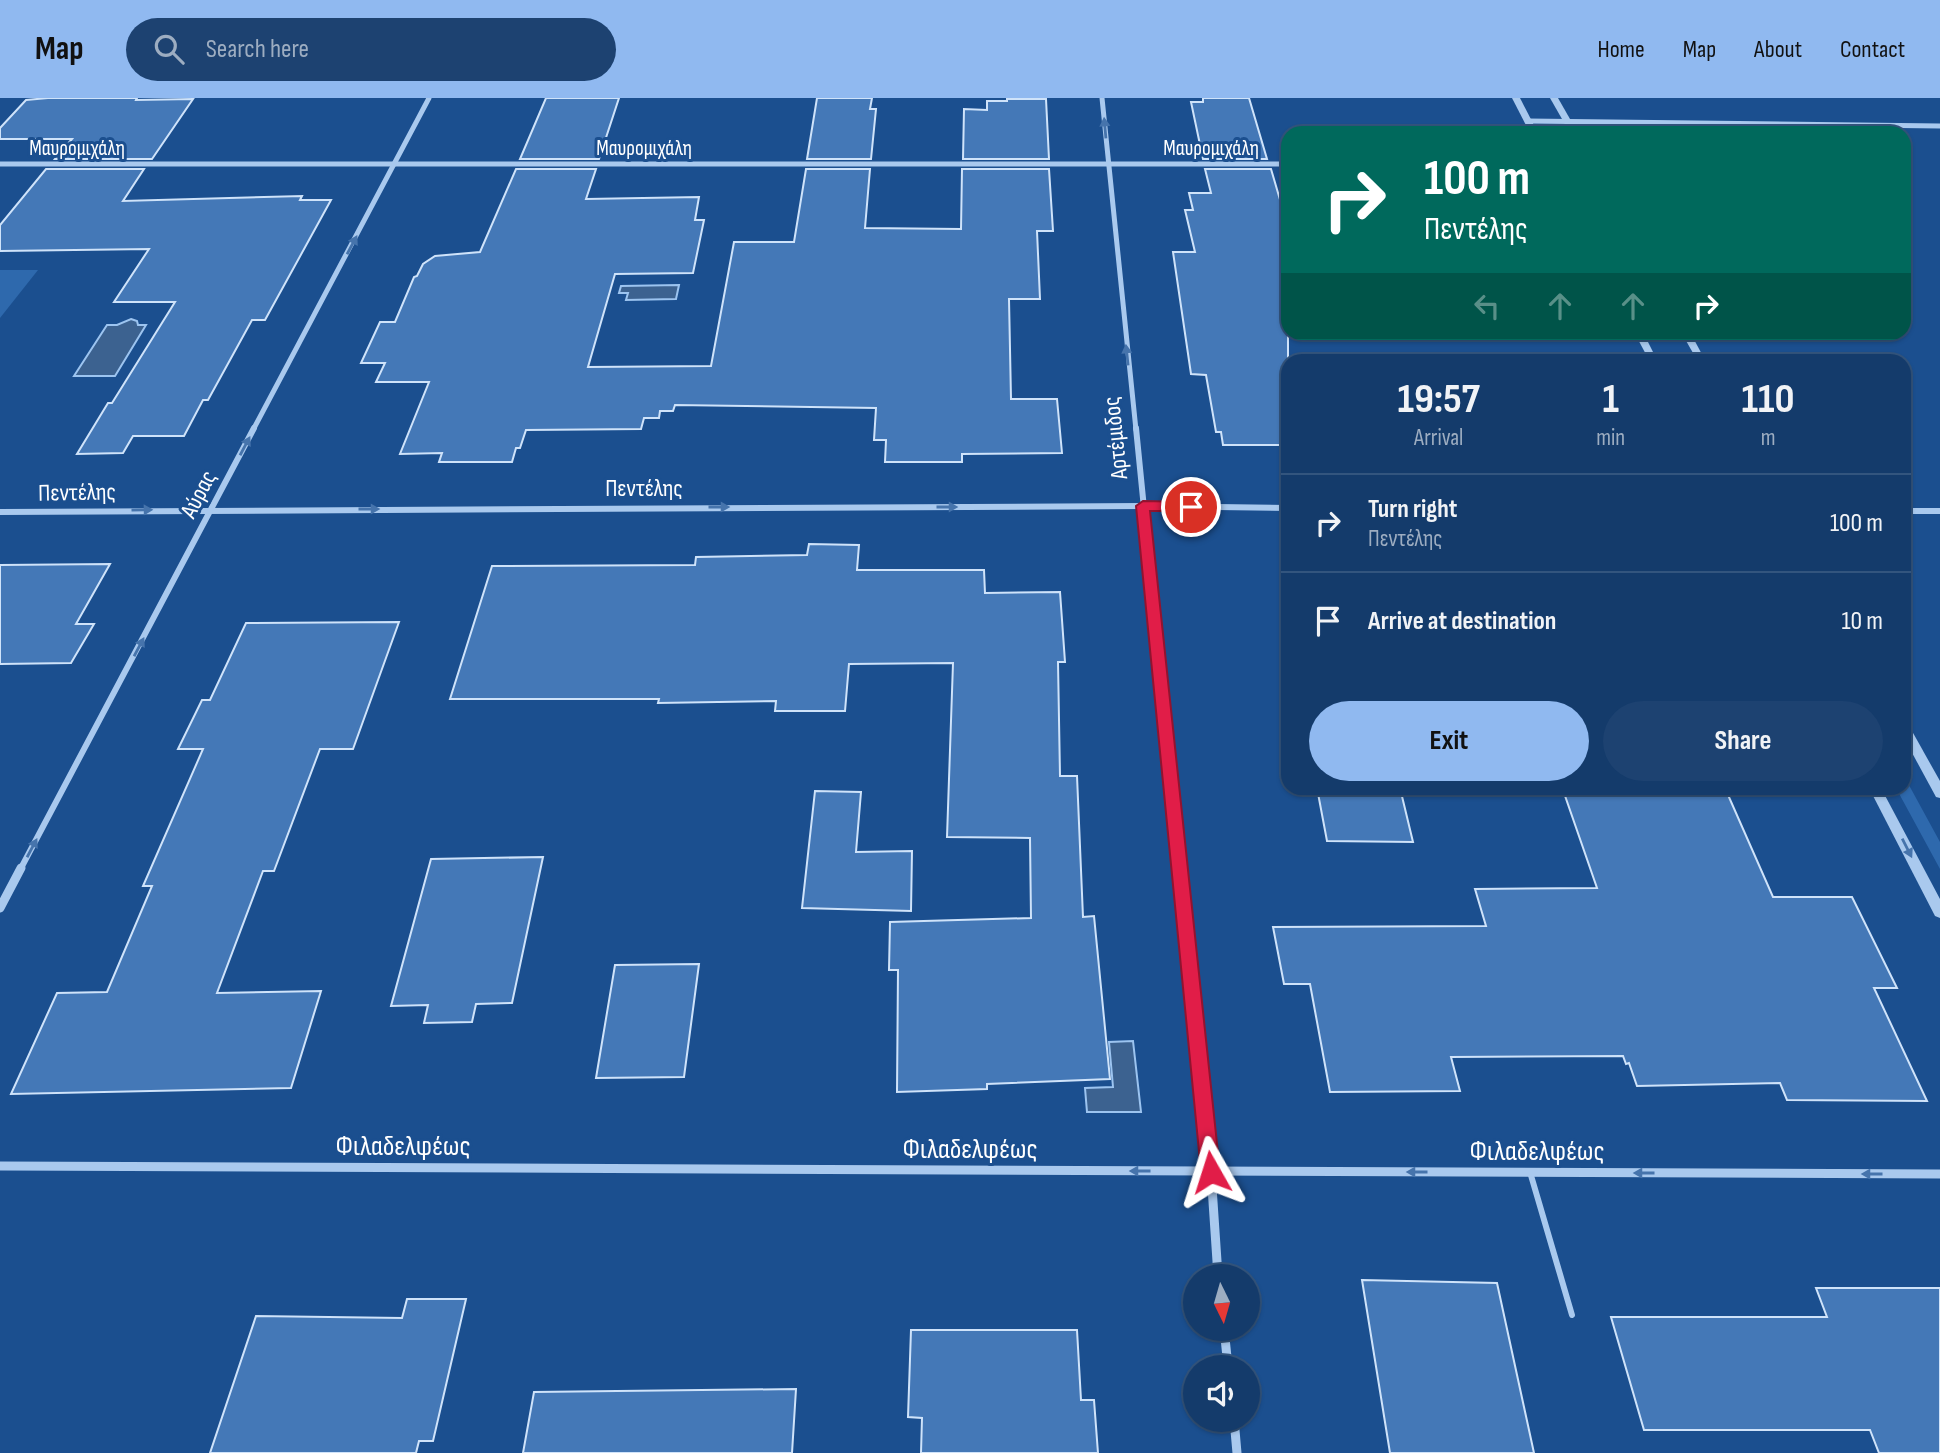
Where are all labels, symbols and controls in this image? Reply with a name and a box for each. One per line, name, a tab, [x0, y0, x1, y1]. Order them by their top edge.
search box	[126, 18, 616, 81]
text: Map	[35, 29, 84, 69]
icon: search	[150, 30, 188, 68]
text: Search here	[206, 34, 309, 65]
text: Home	[1597, 35, 1645, 64]
text: Map	[1683, 35, 1716, 64]
text: About	[1754, 35, 1802, 64]
text: Contact	[1840, 35, 1905, 64]
one-way arrow	[1099, 117, 1110, 139]
street label: Μαυρομιχάλη	[29, 136, 125, 161]
street label: Μαυρομιχάλη	[596, 136, 692, 161]
street label: Μαυρομιχάλη	[1163, 136, 1259, 161]
text: 100 m	[1424, 150, 1530, 209]
icon: right	[1309, 154, 1400, 245]
text: Πεντέλης	[1424, 210, 1528, 249]
one-way arrow	[345, 234, 357, 254]
icon: left	[1468, 287, 1506, 325]
icon: ahead	[1541, 287, 1579, 325]
icon: ahead	[1614, 287, 1652, 325]
icon: right	[1687, 287, 1725, 325]
one-way arrow	[1122, 343, 1133, 365]
text: 19:57	[1397, 374, 1480, 425]
text: 1	[1602, 374, 1619, 425]
text: 110	[1742, 374, 1795, 425]
street label: Αρτέμιδος	[1097, 395, 1134, 482]
text: Arrival	[1414, 424, 1463, 452]
text: min	[1596, 424, 1625, 452]
text: m	[1761, 424, 1775, 452]
one-way arrow	[239, 436, 251, 455]
street label: Αύρας	[173, 465, 223, 524]
street label: Πεντέλης	[605, 474, 683, 503]
street label: Πεντέλης	[38, 477, 116, 508]
pin	[1161, 477, 1221, 537]
icon: arrive	[1172, 488, 1210, 526]
text: Turn right	[1368, 494, 1457, 525]
one-way arrow	[708, 501, 730, 513]
one-way arrow	[936, 501, 958, 513]
one-way arrow	[358, 503, 380, 515]
one-way arrow	[131, 504, 153, 516]
icon: right	[1309, 504, 1347, 542]
text: 100 m	[1830, 508, 1883, 539]
text: Πεντέλης	[1368, 525, 1442, 553]
icon: arrive	[1309, 602, 1347, 640]
text: Arrive at destination	[1368, 606, 1556, 637]
text: 10 m	[1841, 606, 1883, 637]
one-way arrow	[132, 636, 144, 656]
button: Exit	[1309, 701, 1589, 781]
button: Share	[1603, 701, 1883, 781]
one-way arrow	[26, 838, 38, 857]
one-way arrow	[1901, 838, 1912, 858]
street label: Φιλαδελφέως	[336, 1130, 470, 1163]
street label: Φιλαδελφέως	[903, 1133, 1037, 1166]
position arrow	[1174, 1135, 1248, 1209]
street label: Φιλαδελφέως	[1470, 1135, 1604, 1168]
one-way arrow	[1129, 1165, 1151, 1177]
one-way arrow	[1406, 1166, 1428, 1178]
one-way arrow	[1633, 1167, 1655, 1179]
one-way arrow	[1861, 1168, 1883, 1180]
north arrow	[1183, 1264, 1260, 1340]
map controls	[1183, 1264, 1260, 1432]
button: sound	[1183, 1355, 1260, 1432]

